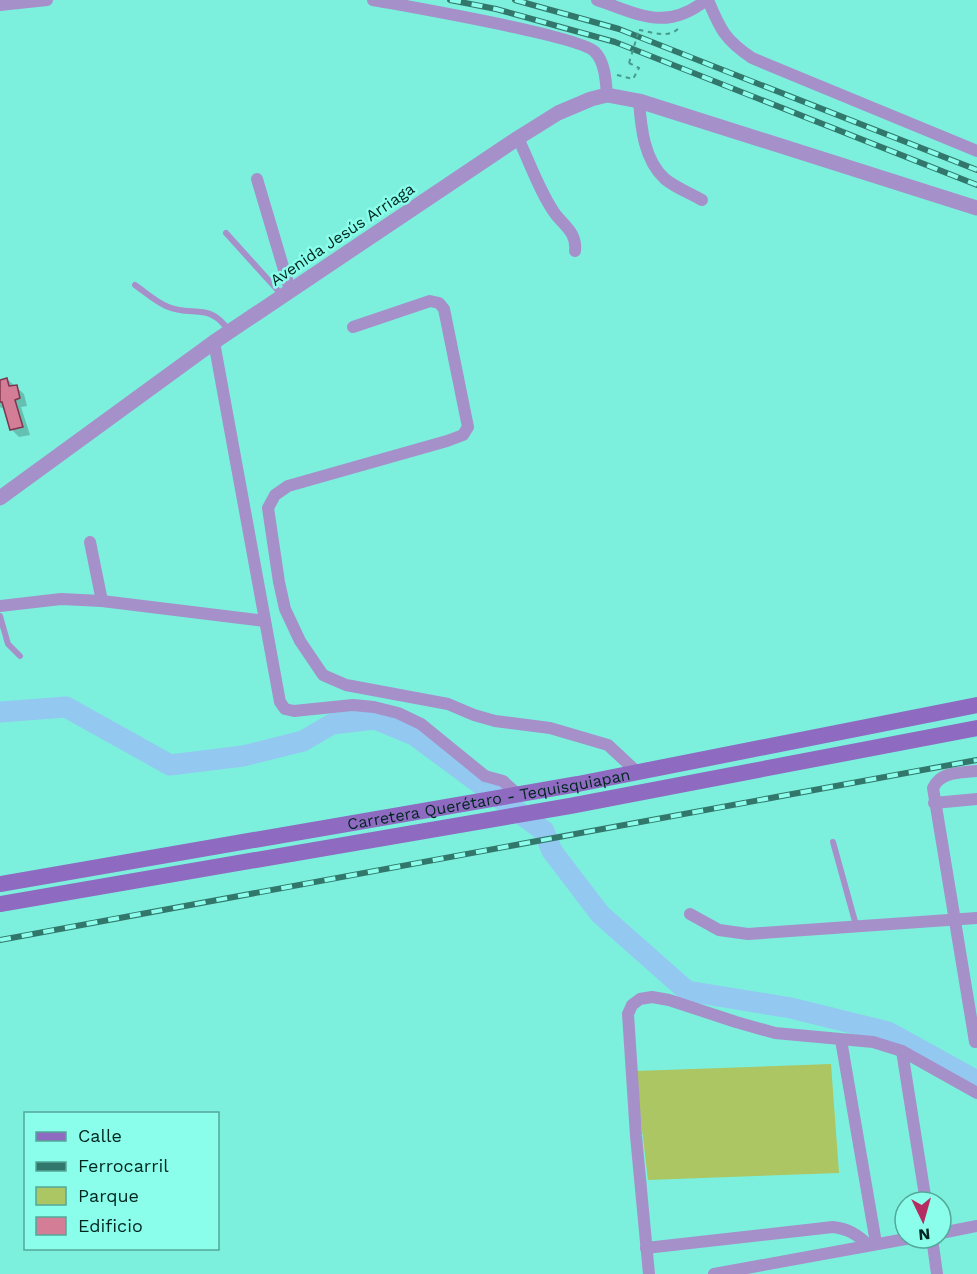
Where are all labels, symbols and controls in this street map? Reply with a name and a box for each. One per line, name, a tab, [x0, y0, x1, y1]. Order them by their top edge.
street label: Avenida Jesús Arriaga	[267, 179, 418, 290]
street label: Carretera Querétaro - Tequisquiapan	[346, 765, 632, 834]
legend	[24, 1112, 219, 1250]
text: Calle	[78, 1125, 122, 1146]
text: Ferrocarril	[78, 1155, 169, 1176]
text: Parque	[78, 1185, 139, 1206]
north arrow	[893, 1190, 953, 1250]
text: Edificio	[78, 1215, 143, 1236]
text: N	[918, 1224, 931, 1244]

